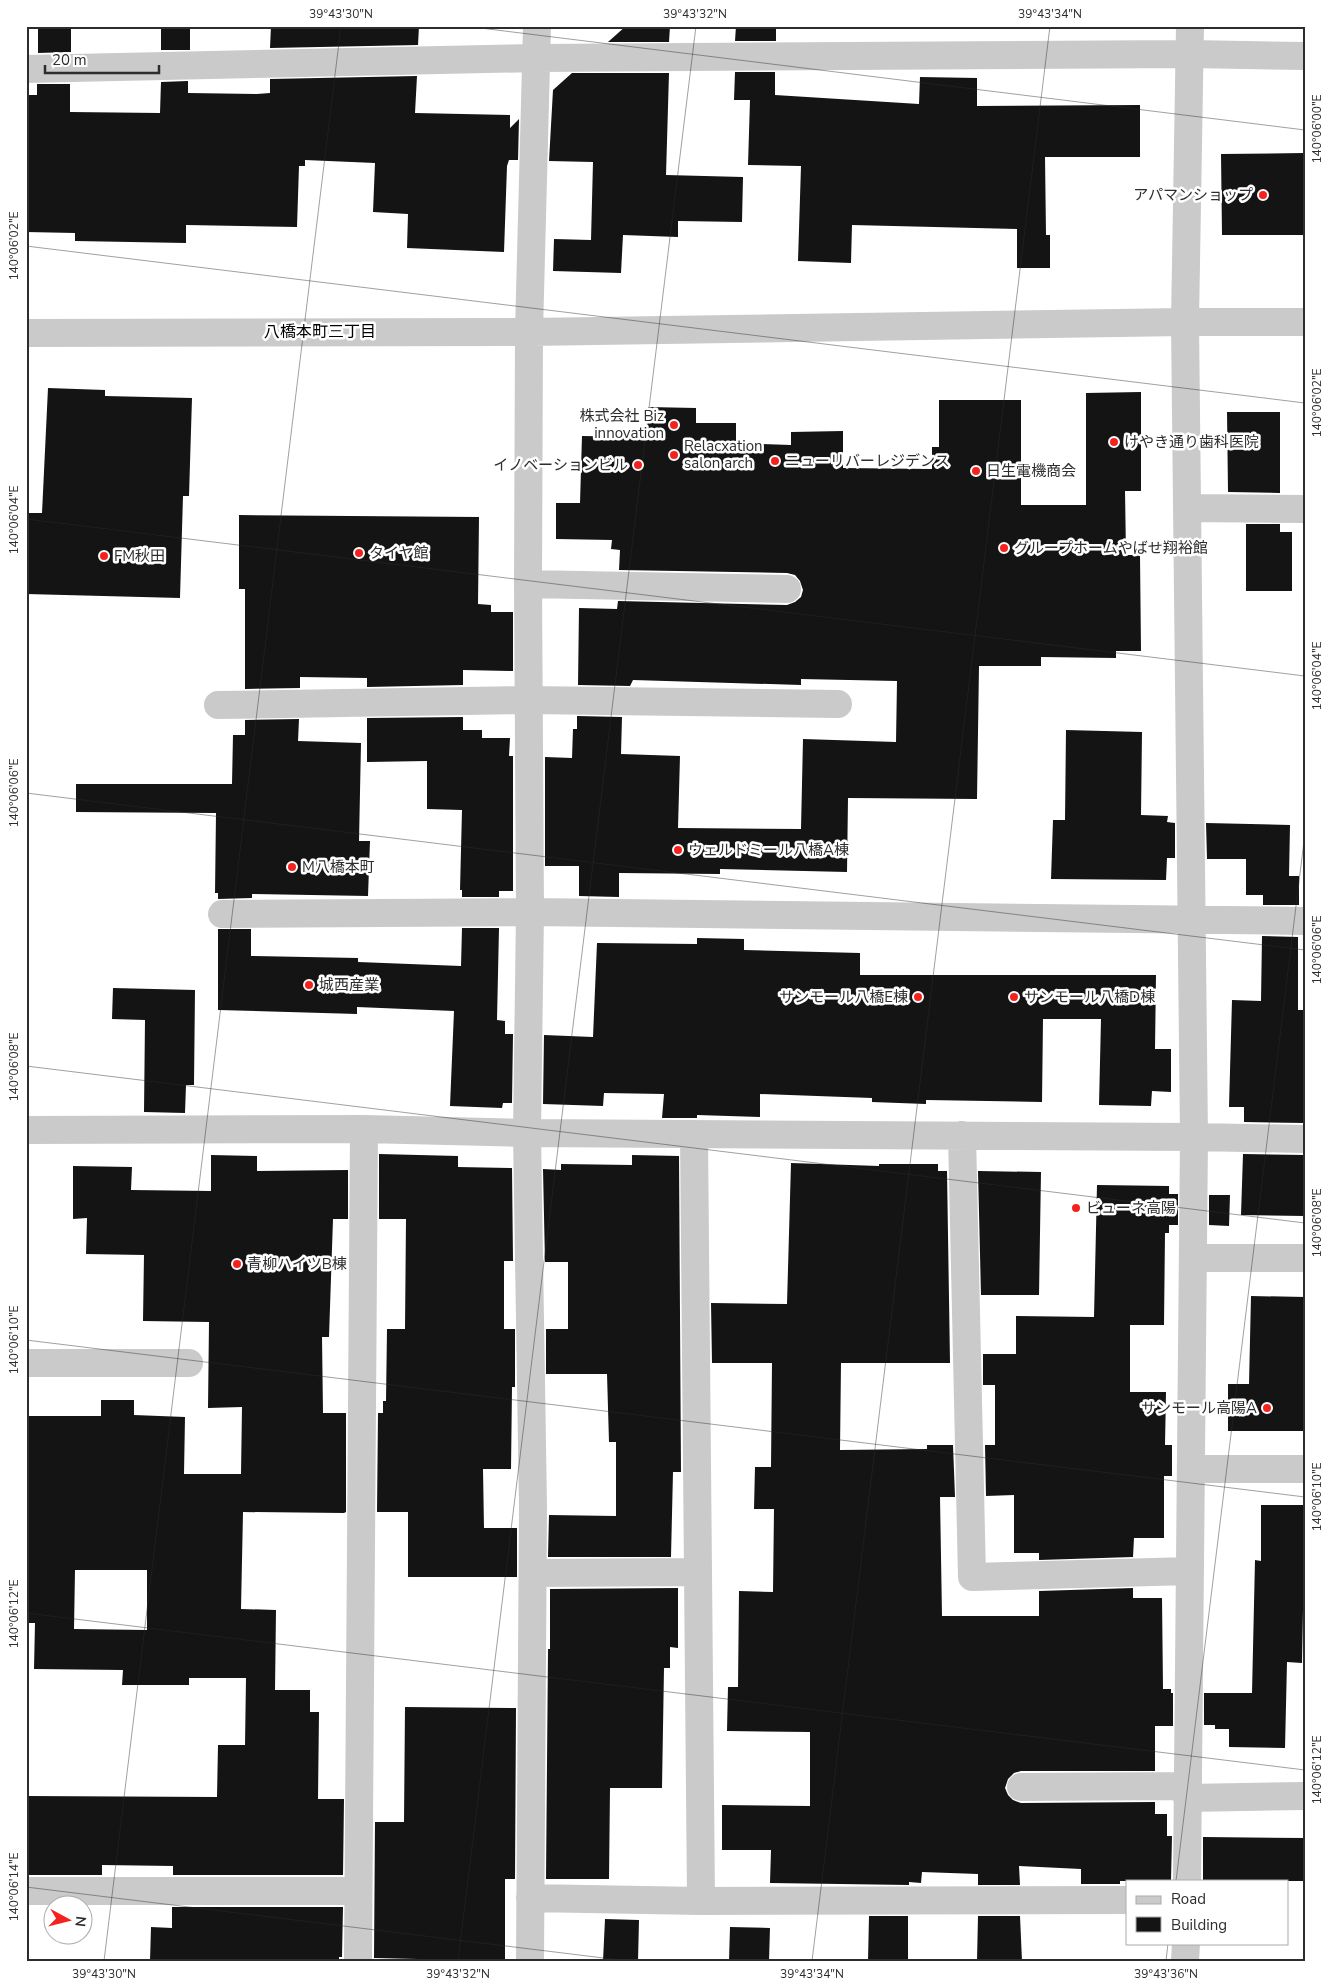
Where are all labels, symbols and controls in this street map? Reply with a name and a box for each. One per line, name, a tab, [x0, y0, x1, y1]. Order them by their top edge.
text: 39°43'30"N	[309, 6, 373, 22]
text: 39°43'32"N	[663, 6, 727, 22]
text: 39°43'34"N	[1018, 6, 1082, 22]
scale bar	[45, 42, 159, 74]
text: 20 m	[52, 50, 87, 70]
text: 140°06'00"E	[1309, 94, 1325, 164]
place label: アパマンショップ	[1133, 185, 1253, 205]
marker: アパマンショップ	[1257, 189, 1269, 201]
text: 140°06'02"E	[6, 211, 22, 281]
district label: 八橋本町三丁目	[264, 321, 376, 343]
text: 140°06'02"E	[1309, 368, 1325, 438]
place label: 株式会社 Biz innovation	[580, 406, 664, 443]
marker: 株式会社 Biz innovation	[668, 419, 680, 431]
place label: けやき通り歯科医院	[1124, 432, 1259, 452]
place label: Relacxation salon arch	[684, 436, 763, 473]
marker: けやき通り歯科医院	[1108, 436, 1120, 448]
marker: Relacxation salon arch	[668, 449, 680, 461]
place label: ニューリバーレジデンス	[785, 451, 950, 471]
place label: イノベーションビル	[493, 455, 628, 475]
marker: ニューリバーレジデンス	[769, 455, 781, 467]
marker: イノベーションビル	[632, 459, 644, 471]
place label: 日生電機商会	[986, 461, 1076, 481]
marker: 日生電機商会	[970, 465, 982, 477]
text: 140°06'04"E	[6, 485, 22, 555]
place label: グループホームやばせ翔裕館	[1014, 538, 1208, 558]
marker: グループホームやばせ翔裕館	[998, 542, 1010, 554]
place label: タイヤ館	[369, 543, 429, 563]
place label: FM秋田	[114, 546, 165, 566]
marker: タイヤ館	[353, 547, 365, 559]
marker: FM秋田	[98, 550, 110, 562]
text: 140°06'04"E	[1309, 641, 1325, 711]
text: 140°06'06"E	[6, 758, 22, 828]
place label: ウェルドミール八橋A棟	[688, 840, 849, 860]
marker: ウェルドミール八橋A棟	[672, 844, 684, 856]
place label: M八橋本町	[302, 857, 375, 877]
marker: M八橋本町	[286, 861, 298, 873]
text: 140°06'06"E	[1309, 915, 1325, 985]
place label: 城西産業	[319, 975, 379, 995]
marker: 城西産業	[303, 979, 315, 991]
place label: サンモール八橋E棟	[779, 987, 908, 1007]
place label: サンモール八橋D棟	[1024, 987, 1155, 1007]
marker: サンモール八橋E棟	[912, 991, 924, 1003]
marker: サンモール八橋D棟	[1008, 991, 1020, 1003]
text: 140°06'08"E	[6, 1032, 22, 1102]
text: 140°06'08"E	[1309, 1188, 1325, 1258]
place label: ビューネ高陽	[1086, 1198, 1176, 1218]
marker: ビューネ高陽	[1070, 1202, 1082, 1214]
place label: 青柳ハイツB棟	[247, 1254, 347, 1274]
marker: 青柳ハイツB棟	[231, 1258, 243, 1270]
text: 140°06'10"E	[6, 1305, 22, 1375]
place label: サンモール高陽A	[1141, 1398, 1257, 1418]
marker: サンモール高陽A	[1261, 1402, 1273, 1414]
text: 140°06'10"E	[1309, 1462, 1325, 1532]
text: 140°06'12"E	[6, 1579, 22, 1649]
text: 140°06'12"E	[1309, 1735, 1325, 1805]
text: 140°06'14"E	[6, 1852, 22, 1922]
legend	[1126, 1880, 1288, 1944]
text: Road	[1171, 1889, 1206, 1909]
north arrow	[42, 1894, 92, 1944]
text: N	[70, 1915, 90, 1928]
text: Building	[1171, 1915, 1227, 1935]
text: 39°43'30"N	[72, 1966, 136, 1982]
text: 39°43'32"N	[426, 1966, 490, 1982]
text: 39°43'34"N	[780, 1966, 844, 1982]
text: 39°43'36"N	[1134, 1966, 1198, 1982]

